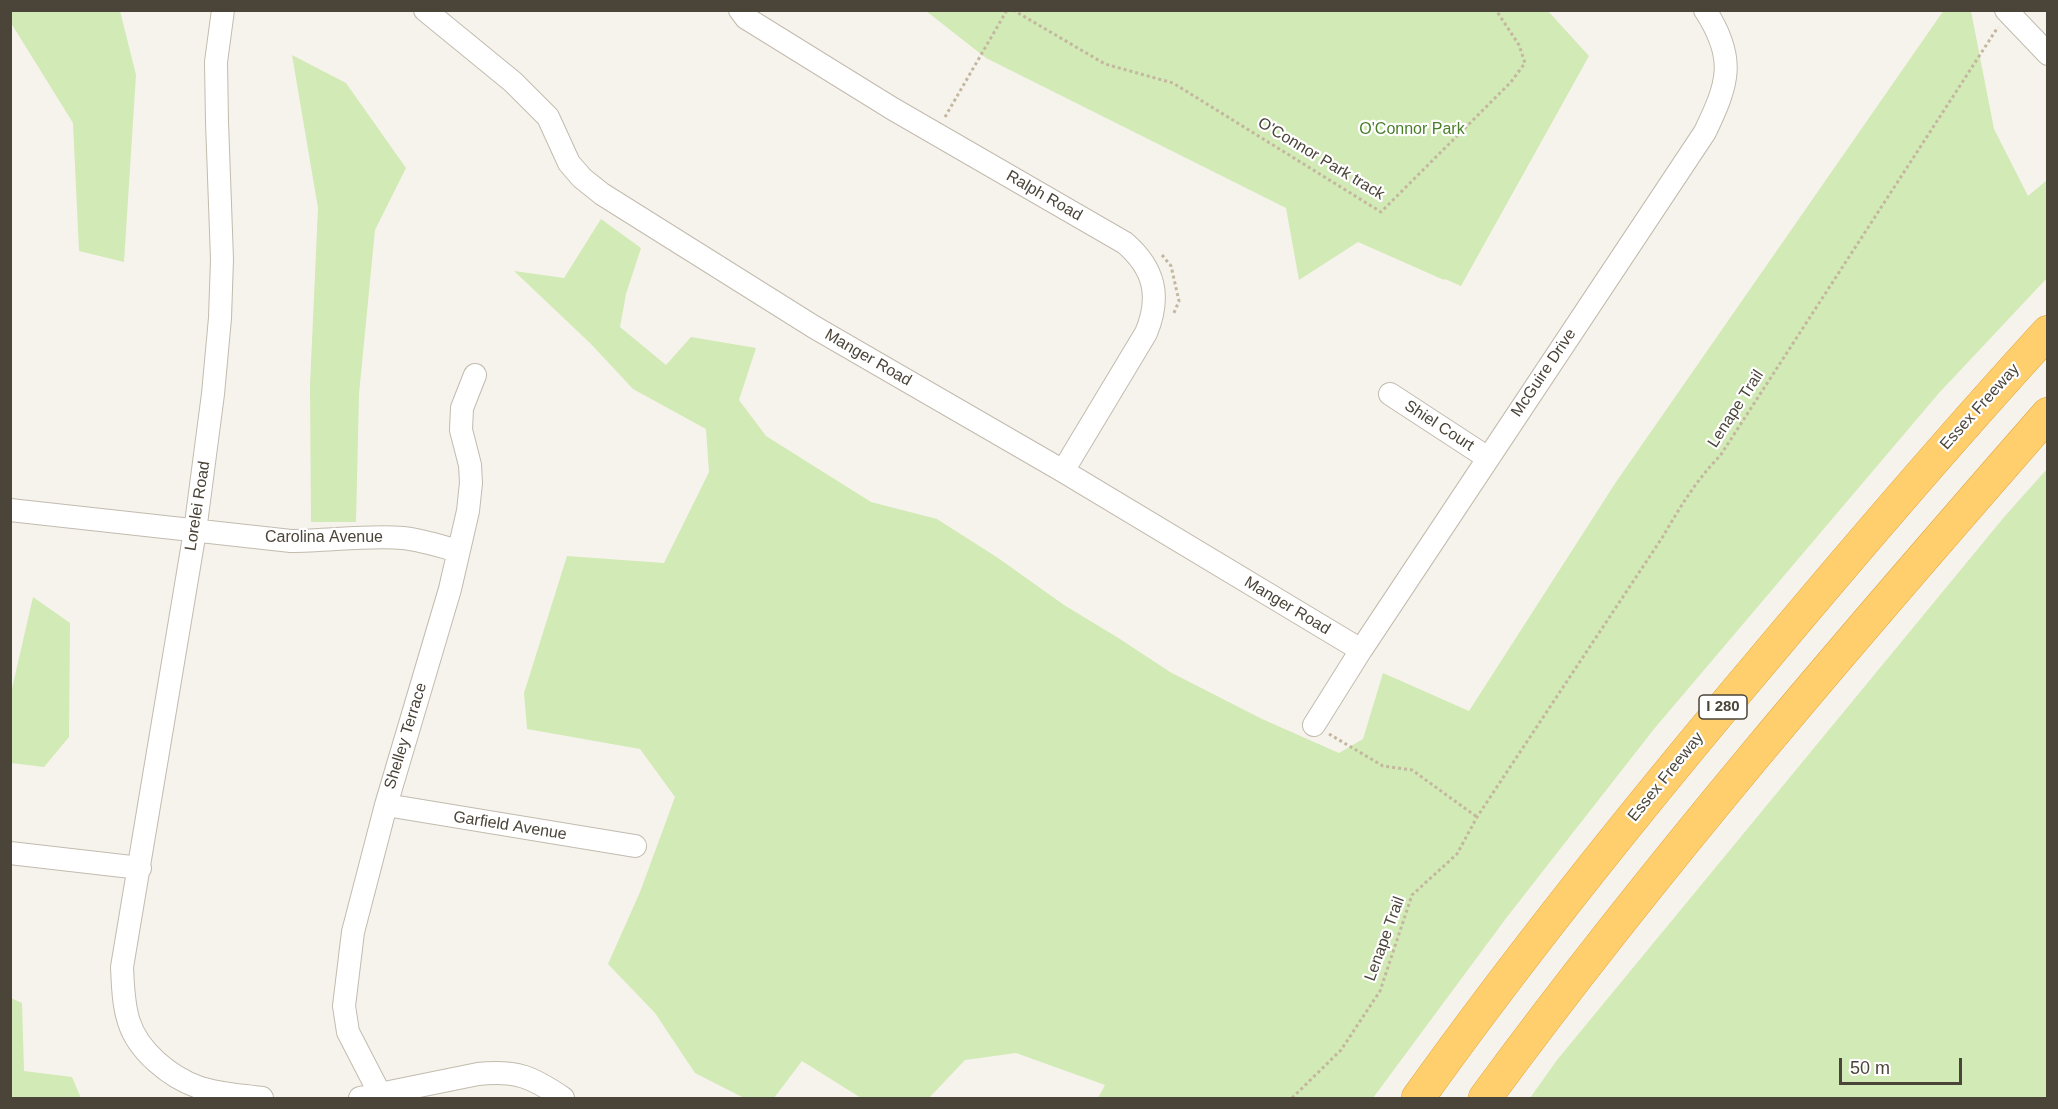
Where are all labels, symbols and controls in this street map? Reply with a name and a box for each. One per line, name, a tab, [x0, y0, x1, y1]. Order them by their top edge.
street label: O'Connor Park track	[1254, 114, 1388, 204]
park label: O'Connor Park	[1359, 120, 1465, 140]
street label: Ralph Road	[1003, 167, 1085, 225]
street label: Manger Road	[821, 325, 915, 391]
street label: McGuire Drive	[1507, 325, 1581, 421]
street label: Essex Freeway	[1936, 360, 2024, 454]
street label: Lenape Trail	[1704, 367, 1768, 451]
street label: Shiel Court	[1401, 396, 1477, 456]
street label: Lorelei Road	[181, 460, 215, 552]
street label: Carolina Avenue	[265, 528, 383, 548]
street label: Manger Road	[1241, 573, 1333, 639]
street label: Shelley Terrace	[381, 680, 431, 792]
road number: I 280	[1699, 695, 1747, 719]
street label: Essex Freeway	[1624, 728, 1708, 826]
street label: Garfield Avenue	[452, 808, 568, 844]
street label: Lenape Trail	[1361, 894, 1409, 984]
scale bar	[1842, 1046, 1965, 1084]
text: 50 m	[1850, 1058, 1890, 1078]

